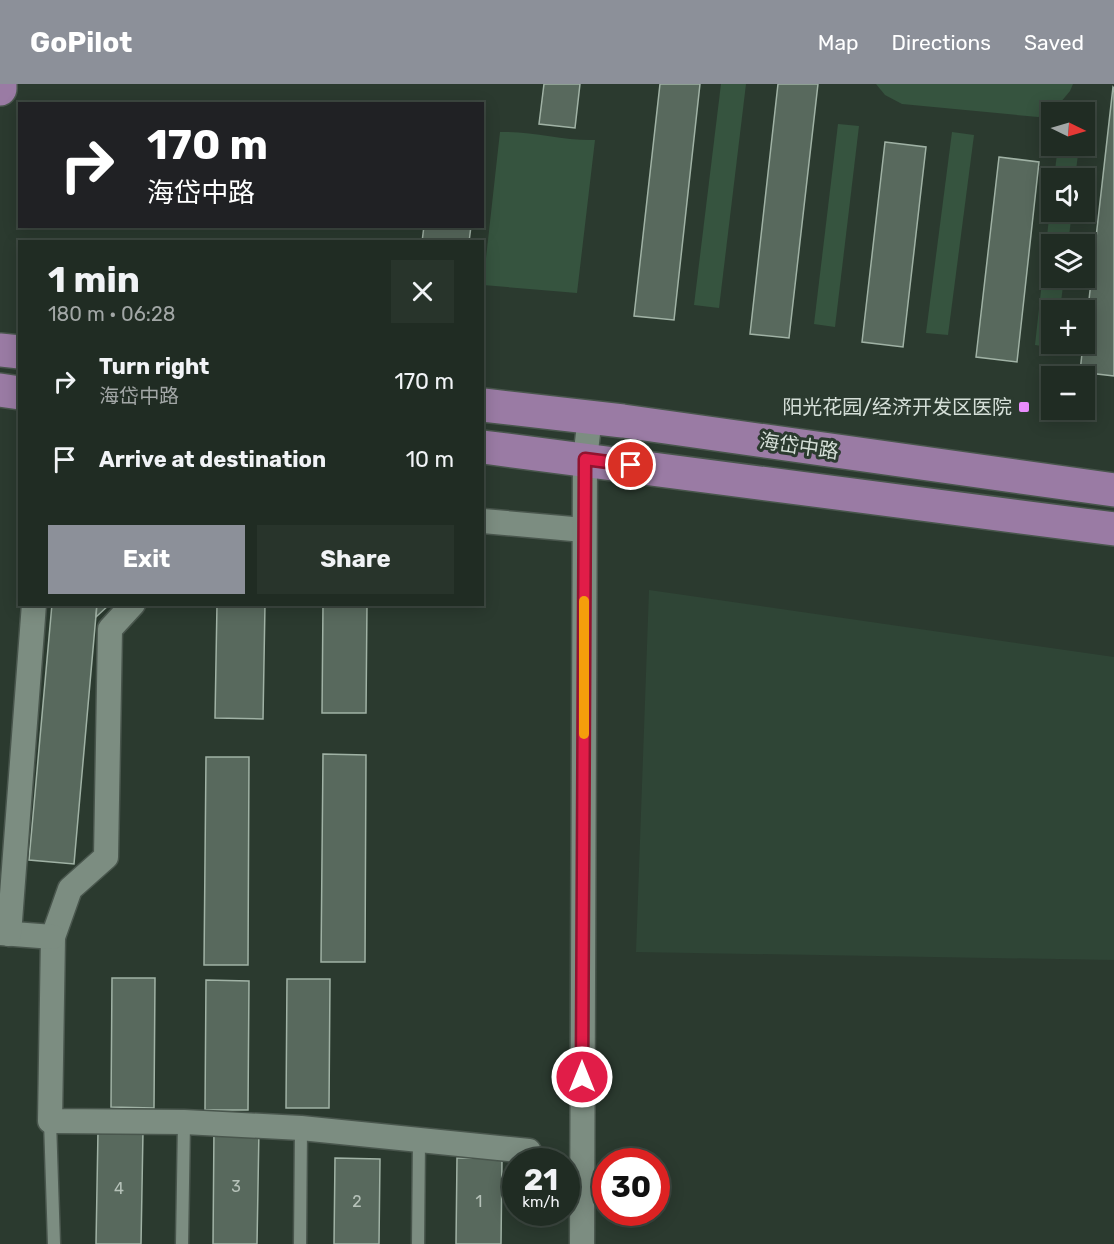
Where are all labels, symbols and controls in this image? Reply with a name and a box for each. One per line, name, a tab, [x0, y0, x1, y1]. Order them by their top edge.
text: GoPilot	[30, 26, 132, 59]
text: Map	[818, 30, 859, 55]
text: Directions	[892, 30, 991, 55]
text: Saved	[1024, 30, 1084, 55]
north arrow	[1041, 102, 1095, 156]
map controls	[1041, 102, 1095, 420]
text: 170 m	[147, 120, 268, 170]
icon: right	[48, 126, 126, 204]
button: sound	[1041, 168, 1095, 222]
text: 海岱中路	[147, 177, 255, 209]
button: layers	[1041, 234, 1095, 288]
text: 1 min	[48, 258, 140, 301]
button: close	[391, 260, 454, 323]
button: +	[1041, 300, 1095, 354]
text: 180 m · 06:28	[48, 302, 175, 326]
text: Turn right	[99, 353, 209, 380]
icon: right	[48, 365, 81, 398]
button: −	[1041, 366, 1095, 420]
text: 170 m	[394, 368, 454, 395]
text: 海岱中路	[99, 384, 179, 408]
place label: 阳光花园/经济开发区医院	[782, 395, 1012, 419]
marker: 阳光花园/经济开发区医院	[1017, 400, 1031, 414]
street label: 海岱中路	[758, 429, 840, 463]
pin	[605, 439, 656, 490]
icon: arrive	[48, 443, 81, 476]
text: Arrive at destination	[99, 446, 326, 473]
text: 10 m	[406, 446, 454, 473]
icon: arrive	[614, 448, 647, 481]
button: Exit	[48, 525, 245, 594]
button: Share	[257, 525, 454, 594]
position arrow	[550, 1045, 614, 1109]
speed limit sign: 30	[592, 1148, 670, 1226]
text: 21	[524, 1162, 558, 1198]
house number: 3	[231, 1177, 241, 1196]
house number: 4	[114, 1179, 124, 1198]
house number: 2	[352, 1192, 362, 1211]
house number: 1	[476, 1192, 482, 1211]
text: km/h	[522, 1193, 560, 1211]

